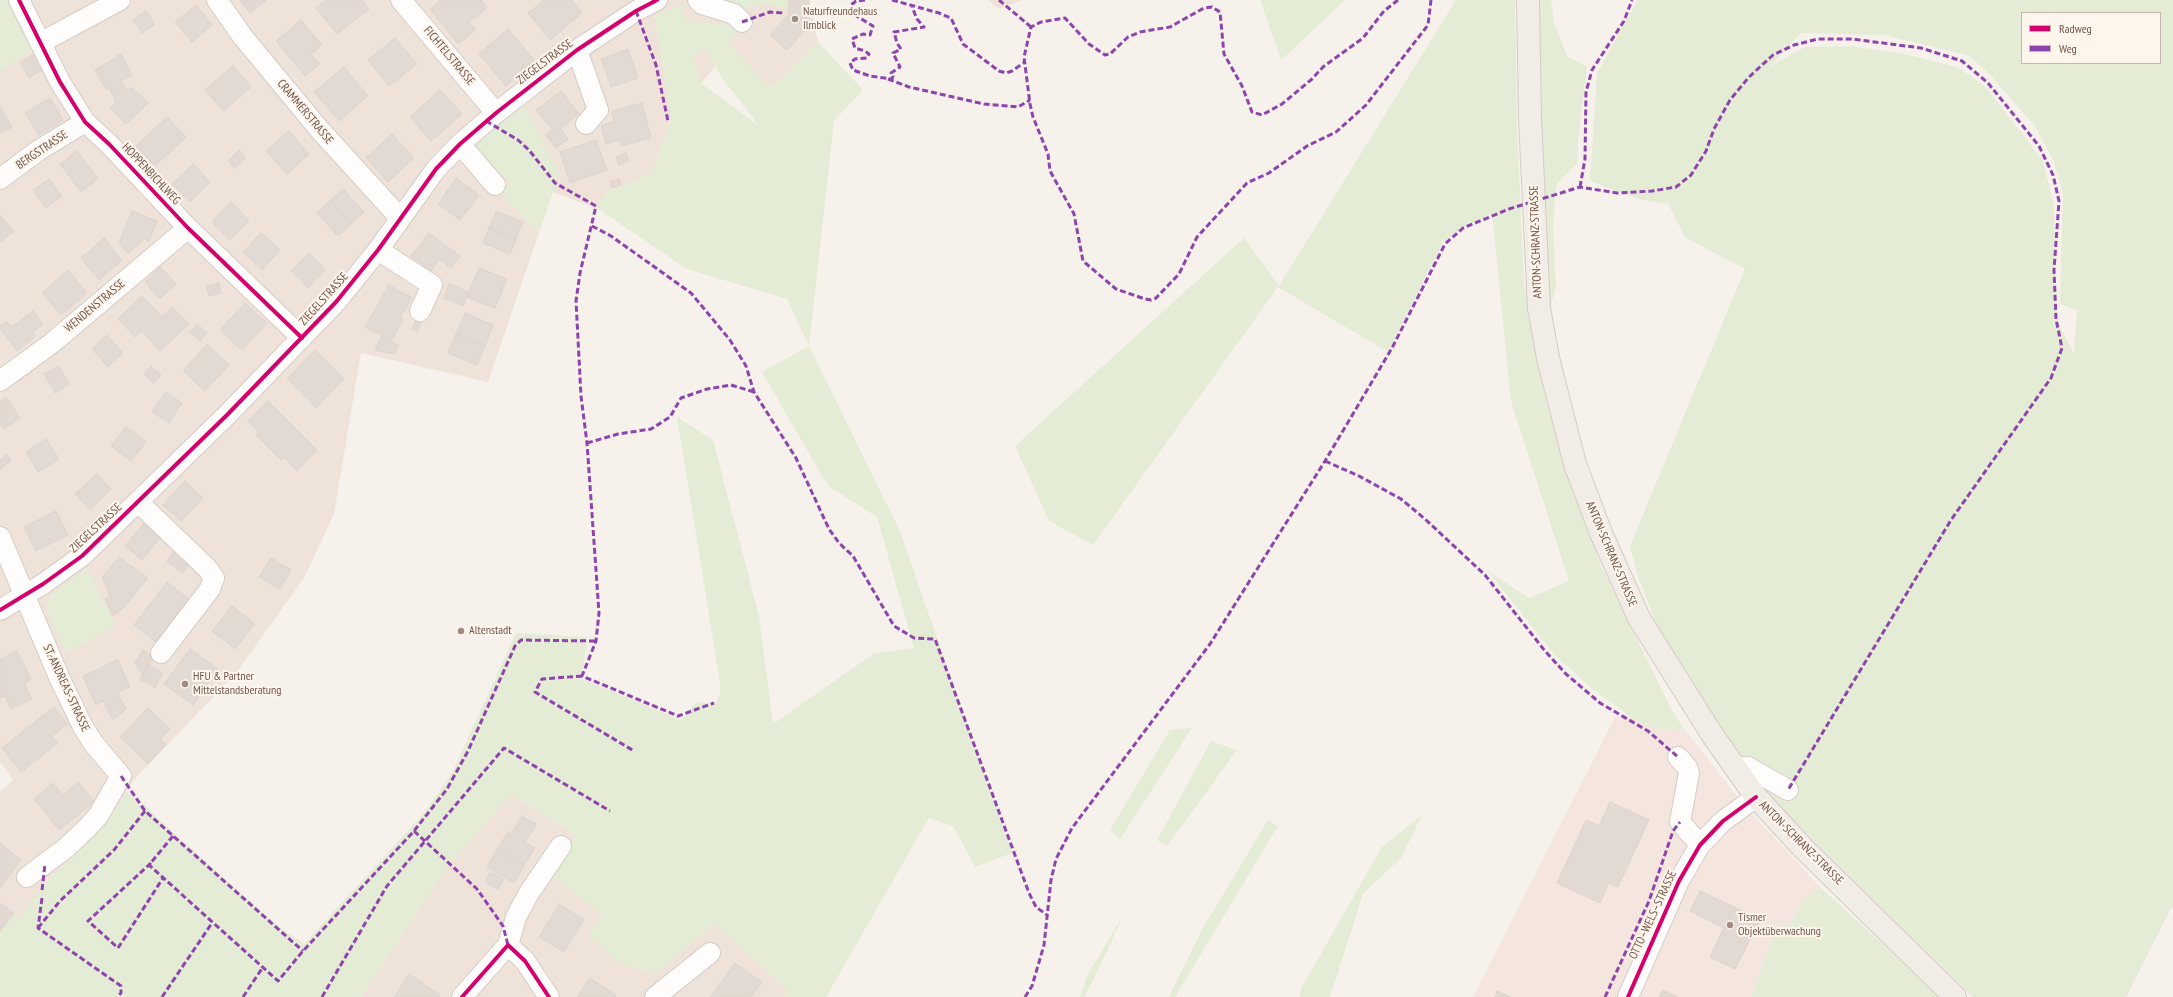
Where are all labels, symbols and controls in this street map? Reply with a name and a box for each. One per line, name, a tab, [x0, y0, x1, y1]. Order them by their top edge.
place label: Naturfreundehaus Ilmblick	[803, 5, 877, 33]
legend	[2021, 12, 2161, 64]
marker: Naturfreundehaus Ilmblick	[790, 14, 800, 24]
text: Radweg	[2059, 21, 2092, 36]
street label: FICHTELSTRASSE	[420, 24, 478, 88]
street label: ZIEGELSTRASSE	[514, 36, 576, 88]
text: Weg	[2059, 41, 2077, 56]
street label: CRAMMERSTRASSE	[274, 77, 336, 147]
street label: BERGSTRASSE	[13, 127, 71, 173]
street label: HOPPENBICHLWEG	[119, 140, 183, 208]
street label: ANTON-SCHRANZ-STRASSE	[1527, 185, 1545, 299]
street label: ZIEGELSTRASSE	[296, 270, 352, 328]
street label: WENDENSTRASSE	[62, 276, 128, 336]
street label: ANTON-SCHRANZ-STRASSE	[1582, 499, 1640, 609]
street label: ZIEGELSTRASSE	[67, 500, 125, 556]
place label: Altenstadt	[469, 624, 512, 638]
marker: Altenstadt	[456, 626, 466, 636]
street label: ST.-ANDREAS-STRASSE	[39, 642, 93, 734]
place label: HFU & Partner Mittelstandsberatung	[193, 670, 281, 698]
marker: HFU & Partner Mittelstandsberatung	[180, 679, 190, 689]
street label: ANTON-SCHRANZ-STRASSE	[1756, 798, 1846, 888]
street label: OTTO–WELS–STRASSE	[1626, 868, 1680, 962]
place label: Tismer Objektüberwachung	[1738, 911, 1821, 939]
marker: Tismer Objektüberwachung	[1725, 920, 1735, 930]

